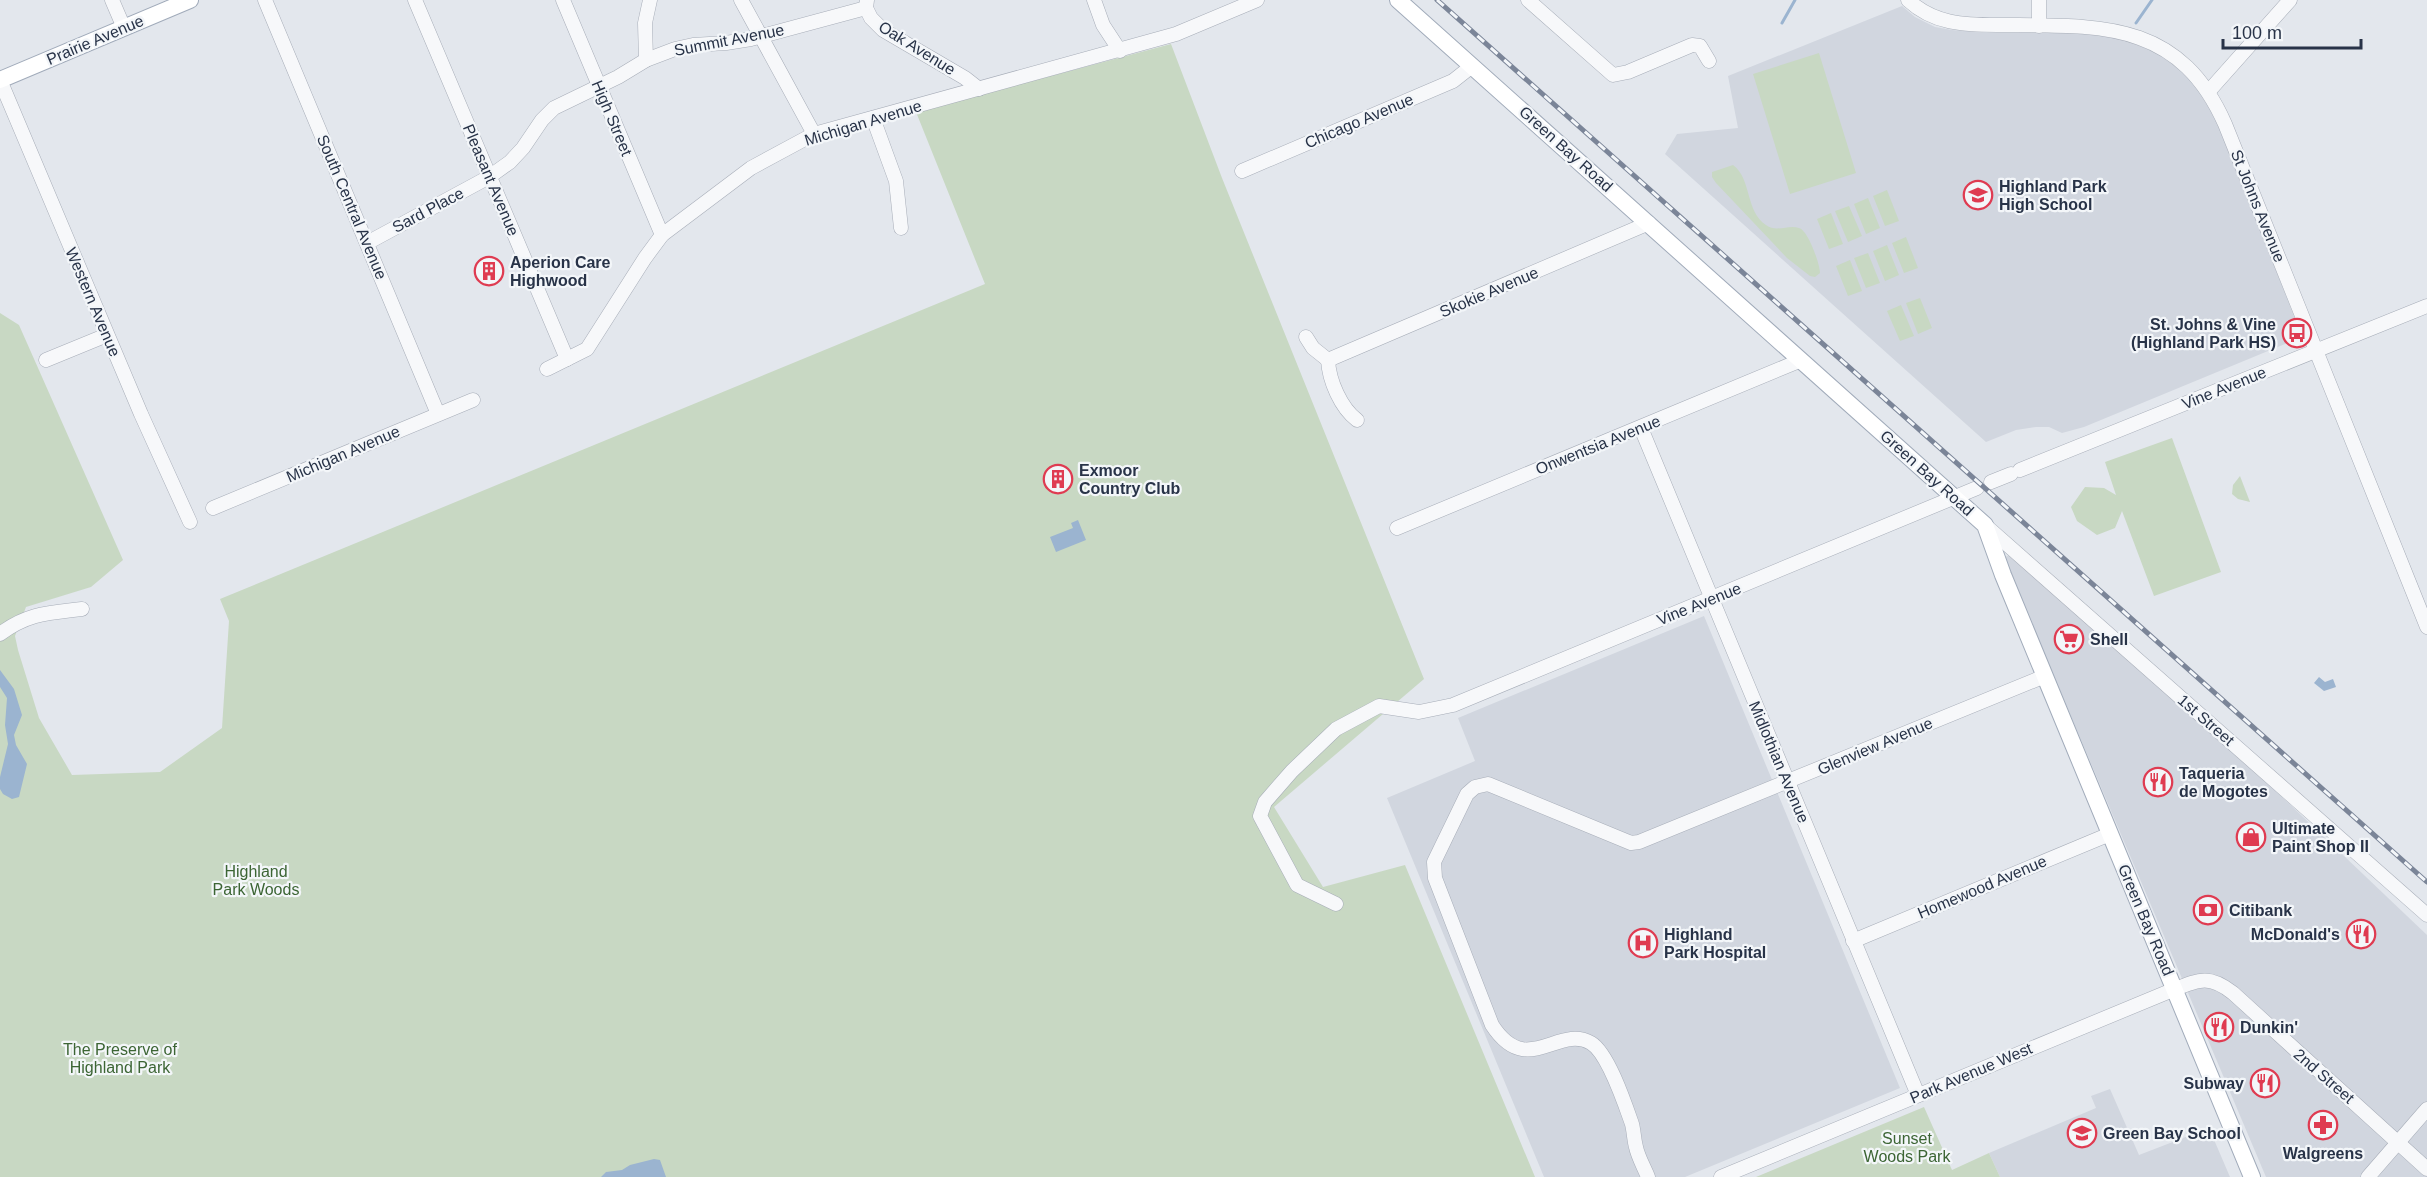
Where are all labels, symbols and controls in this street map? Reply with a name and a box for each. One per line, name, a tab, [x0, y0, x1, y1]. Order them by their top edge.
street label: Prairie Avenue	[44, 12, 146, 68]
scale bar	[2223, 12, 2361, 50]
street label: Oak Avenue	[876, 18, 958, 78]
street label: Summit Avenue	[673, 21, 786, 59]
text: 100 m	[2232, 23, 2282, 43]
street label: High Street	[589, 78, 636, 159]
street label: Chicago Avenue	[1302, 90, 1416, 152]
street label: Michigan Avenue	[802, 97, 924, 149]
street label: Green Bay Road	[1516, 103, 1616, 195]
street label: Pleasant Avenue	[460, 122, 522, 239]
street label: South Central Avenue	[314, 132, 390, 282]
street label: St Johns Avenue	[2228, 147, 2288, 265]
place label: Highland Park High School	[1999, 178, 2107, 213]
school or university icon: Highland Park High School	[1962, 179, 1994, 211]
street label: Sard Place	[389, 184, 467, 236]
street label: Western Avenue	[62, 245, 124, 359]
place label: Aperion Care Highwood	[510, 254, 611, 289]
building icon: Aperion Care Highwood	[473, 255, 505, 287]
street label: Skokie Avenue	[1437, 264, 1541, 320]
place label: St. Johns & Vine (Highland Park HS)	[2131, 316, 2276, 351]
bus stop icon: St. Johns & Vine (Highland Park HS)	[2281, 317, 2313, 349]
street label: Vine Avenue	[2179, 363, 2269, 413]
street label: Onwentsia Avenue	[1533, 412, 1663, 478]
street label: Michigan Avenue	[284, 422, 402, 486]
street label: Green Bay Road	[1877, 427, 1977, 519]
place label: Exmoor Country Club	[1079, 462, 1181, 497]
building icon: Exmoor Country Club	[1042, 463, 1074, 495]
street label: Vine Avenue	[1654, 579, 1744, 629]
supermarket icon: Shell	[2053, 623, 2085, 655]
place label: Shell	[2090, 631, 2128, 648]
street label: 1st Street	[2175, 691, 2238, 749]
street label: Midlothian Avenue	[1746, 699, 1812, 825]
street label: Glenview Avenue	[1815, 714, 1935, 778]
place label: Taqueria de Mogotes	[2179, 765, 2268, 800]
restaurant icon: Taqueria de Mogotes	[2142, 766, 2174, 798]
place label: Ultimate Paint Shop II	[2272, 820, 2369, 855]
shop icon: Ultimate Paint Shop II	[2235, 821, 2267, 853]
street label: Homewood Avenue	[1915, 852, 2049, 922]
street label: Green Bay Road	[2115, 862, 2177, 978]
park label: Highland Park Woods	[213, 863, 299, 898]
bank icon: Citibank	[2192, 894, 2224, 926]
place label: Citibank	[2229, 902, 2292, 919]
restaurant icon: McDonald's	[2345, 918, 2377, 950]
place label: Highland Park Hospital	[1664, 926, 1766, 961]
place label: McDonald's	[2251, 926, 2340, 943]
hospital icon: Highland Park Hospital	[1627, 927, 1659, 959]
restaurant icon: Dunkin'	[2203, 1011, 2235, 1043]
place label: Dunkin'	[2240, 1019, 2298, 1036]
street label: Park Avenue West	[1907, 1039, 2035, 1106]
park label: The Preserve of Highland Park	[63, 1041, 177, 1076]
street label: 2nd Street	[2291, 1045, 2358, 1107]
restaurant icon: Subway	[2249, 1067, 2281, 1099]
place label: Subway	[2184, 1075, 2244, 1092]
pharmacy icon: Walgreens	[2307, 1109, 2339, 1141]
school or university icon: Green Bay School	[2066, 1117, 2098, 1149]
place label: Green Bay School	[2103, 1125, 2241, 1142]
park label: Sunset Woods Park	[1864, 1130, 1951, 1165]
place label: Walgreens	[2283, 1145, 2363, 1162]

